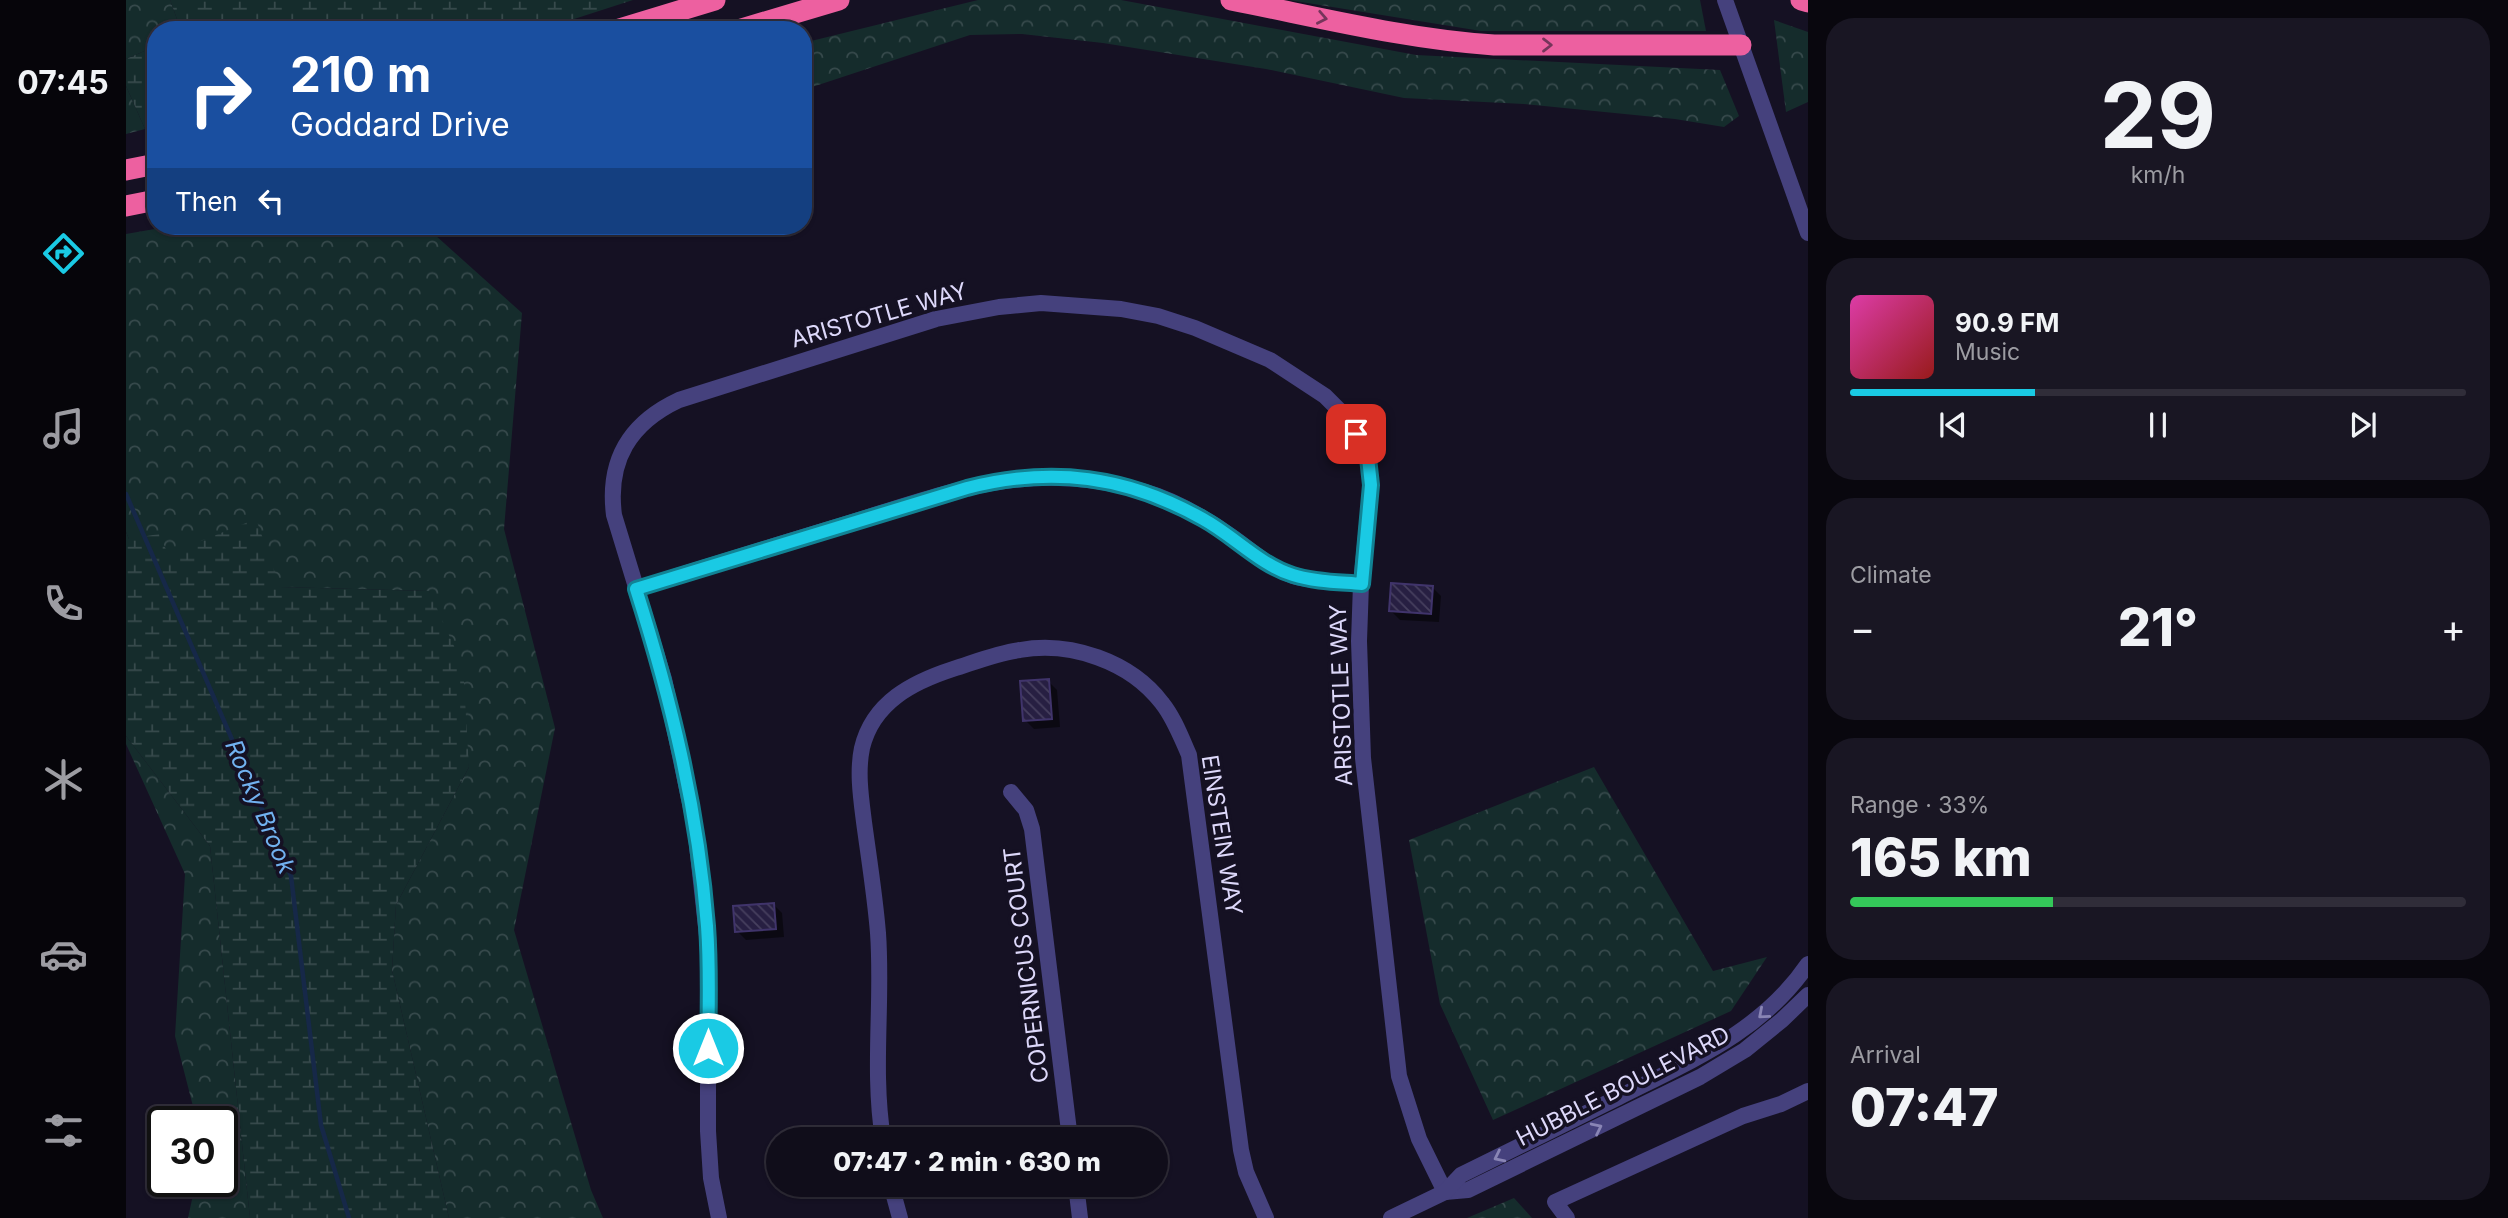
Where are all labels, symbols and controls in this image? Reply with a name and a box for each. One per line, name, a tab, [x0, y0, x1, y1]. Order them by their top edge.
one-way arrow	[1316, 10, 1328, 25]
one-way arrow	[1543, 37, 1553, 53]
text: 210 m	[290, 45, 431, 104]
icon: right	[175, 49, 266, 140]
text: 29	[2100, 60, 2216, 170]
text: 07:45	[17, 63, 109, 102]
text: Goddard Drive	[290, 105, 510, 144]
text: km/h	[2131, 161, 2185, 189]
icon: left	[252, 182, 290, 220]
text: Then	[175, 186, 238, 217]
icon: directions	[39, 229, 88, 278]
street label: ARISTOTLE WAY	[788, 276, 971, 354]
text: 90.9 FM	[1955, 307, 2060, 338]
text: Music	[1955, 338, 2020, 366]
icon: music	[39, 404, 88, 453]
pin	[1326, 404, 1386, 464]
icon: previous	[1934, 406, 1972, 444]
icon: pause	[2139, 406, 2177, 444]
icon: next	[2344, 406, 2382, 444]
icon: arrive	[1337, 415, 1375, 453]
text: Climate	[1850, 561, 1932, 589]
icon: phone	[39, 579, 88, 628]
text: 21°	[2118, 596, 2198, 659]
street label: ARISTOTLE WAY	[1324, 603, 1358, 786]
text: −	[1850, 605, 1875, 651]
text: +	[2441, 605, 2466, 651]
water label: Rocky Brook	[219, 735, 302, 879]
street label: EINSTEIN WAY	[1196, 753, 1249, 918]
icon: climate	[39, 755, 88, 804]
text: Range · 33%	[1850, 791, 1989, 819]
text: 165 km	[1850, 826, 2032, 889]
street label: COPERNICUS COURT	[998, 845, 1054, 1085]
icon: car	[39, 930, 88, 979]
one-way arrow	[1758, 1006, 1771, 1018]
position arrow	[671, 1011, 745, 1085]
street label: HUBBLE BOULEVARD	[1512, 1020, 1734, 1152]
text: Arrival	[1850, 1041, 1921, 1069]
text: 07:47	[1850, 1076, 1998, 1139]
icon: filters	[39, 1106, 88, 1155]
speed limit sign: 30	[147, 1106, 238, 1197]
one-way arrow	[1590, 1122, 1602, 1136]
text: 07:47 · 2 min · 630 m	[833, 1146, 1101, 1177]
one-way arrow	[1494, 1148, 1506, 1162]

